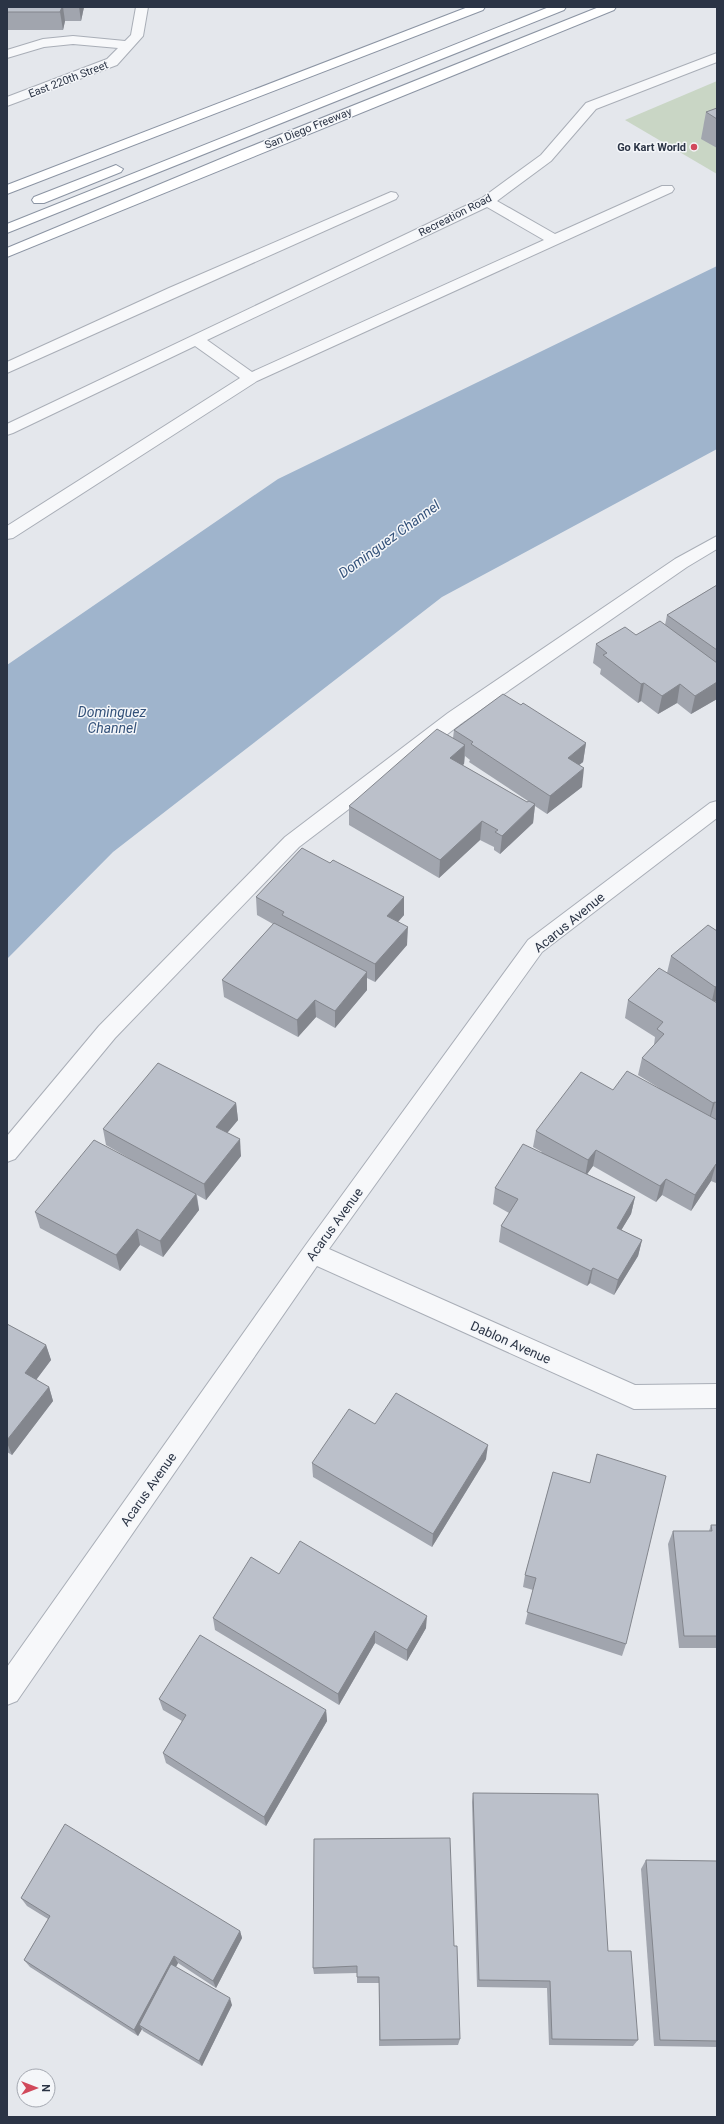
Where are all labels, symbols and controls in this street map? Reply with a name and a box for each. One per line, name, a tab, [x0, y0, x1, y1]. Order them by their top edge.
street label: East 220th Street	[27, 58, 110, 101]
street label: San Diego Freeway	[263, 105, 354, 152]
place label: Go Kart World	[617, 141, 686, 154]
marker: Go Kart World	[689, 142, 699, 152]
street label: Recreation Road	[416, 191, 494, 239]
water label: Dominguez Channel	[335, 497, 443, 581]
water label: Dominguez Channel	[78, 704, 146, 736]
street label: Acarus Avenue	[531, 889, 608, 955]
street label: Acarus Avenue	[303, 1185, 366, 1264]
street label: Dablon Avenue	[468, 1318, 553, 1367]
street label: Acarus Avenue	[117, 1450, 179, 1529]
north arrow	[16, 2068, 56, 2108]
text: N	[39, 2084, 52, 2092]

